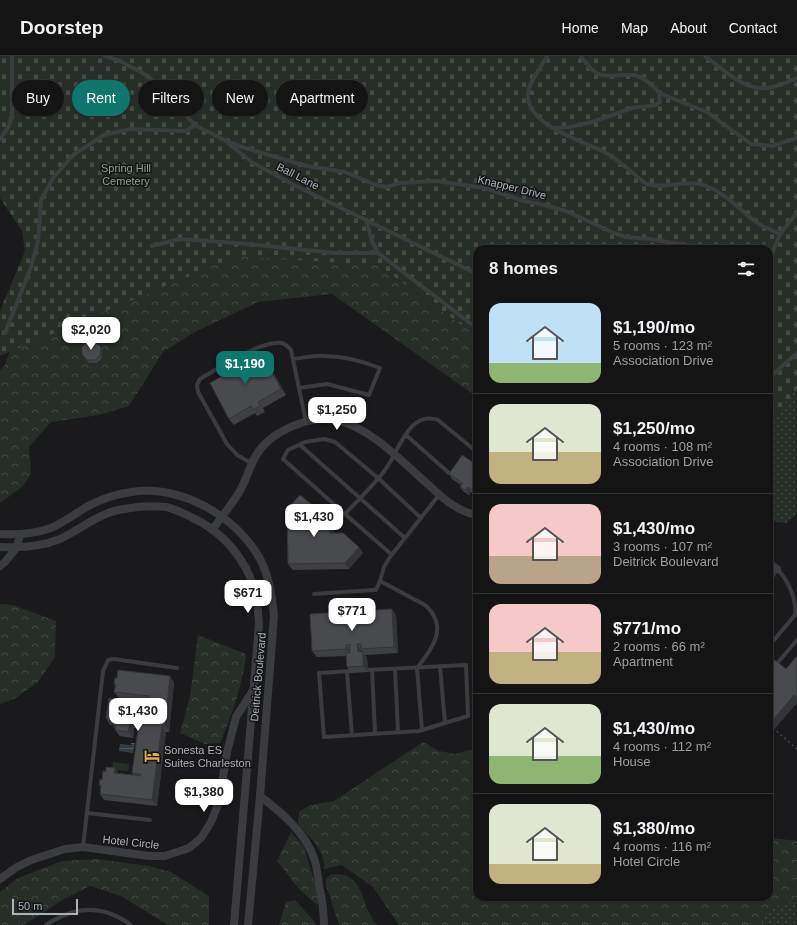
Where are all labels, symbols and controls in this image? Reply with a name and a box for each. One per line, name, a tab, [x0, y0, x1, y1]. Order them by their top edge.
text: Doorstep	[20, 17, 103, 38]
text: Home	[562, 20, 599, 36]
text: Map	[621, 20, 648, 36]
text: About	[670, 20, 707, 36]
text: Contact	[729, 20, 777, 36]
chip: Buy	[12, 80, 64, 116]
chip: Rent	[72, 80, 130, 116]
chip: Filters	[138, 80, 204, 116]
chip: New	[212, 80, 268, 116]
chip: Apartment	[276, 80, 368, 116]
street label: Ball Lane	[275, 160, 321, 192]
park label: Spring Hill Cemetery	[101, 162, 151, 187]
street label: Knapper Drive	[476, 173, 548, 201]
icon: filters	[735, 258, 757, 280]
text: 8 homes	[489, 259, 558, 278]
pin: $2,020	[58, 317, 124, 351]
text: $1,190/mo	[613, 318, 695, 337]
icon: home	[521, 319, 569, 367]
text: $2,020	[71, 322, 111, 337]
text: 5 rooms · 123 m²	[613, 338, 712, 353]
pin: $1,190	[212, 351, 278, 385]
text: Association Drive	[613, 353, 713, 368]
text: $1,190	[225, 356, 265, 371]
pin: $1,250	[304, 397, 370, 431]
text: $1,250	[317, 402, 357, 417]
text: $1,250/mo	[613, 419, 695, 438]
icon: home	[521, 420, 569, 468]
text: 4 rooms · 108 m²	[613, 439, 712, 454]
text: Association Drive	[613, 454, 713, 469]
pin: $1,430	[281, 504, 347, 538]
text: $1,430	[294, 509, 334, 524]
text: $1,430/mo	[613, 519, 695, 538]
icon: home	[521, 520, 569, 568]
text: 3 rooms · 107 m²	[613, 539, 712, 554]
text: Deitrick Boulevard	[613, 554, 719, 569]
pin: $671	[224, 580, 272, 614]
text: $671	[234, 585, 262, 600]
pin: $771	[328, 598, 376, 632]
text: $771	[338, 603, 366, 618]
text: $771/mo	[613, 619, 681, 638]
icon: home	[521, 620, 569, 668]
street label: Deitrick Boulevard	[248, 632, 268, 722]
text: 2 rooms · 66 m²	[613, 639, 705, 654]
text: Apartment	[613, 654, 673, 669]
pin: $1,430	[105, 698, 171, 732]
text: $1,430	[118, 703, 158, 718]
text: $1,430/mo	[613, 719, 695, 738]
icon: home	[521, 720, 569, 768]
text: 4 rooms · 112 m²	[613, 739, 711, 754]
place label: Sonesta ES Suites Charleston	[164, 744, 251, 769]
hotel icon: Sonesta ES Suites Charleston	[143, 747, 161, 765]
text: House	[613, 754, 651, 769]
pin: $1,380	[171, 779, 237, 813]
text: $1,380	[184, 784, 224, 799]
text: $1,380/mo	[613, 819, 695, 838]
icon: home	[521, 820, 569, 868]
street label: Hotel Circle	[102, 833, 160, 851]
text: 4 rooms · 116 m²	[613, 839, 711, 854]
text: Hotel Circle	[613, 854, 680, 869]
scale bar	[12, 897, 78, 916]
text: 50 m	[18, 900, 42, 912]

